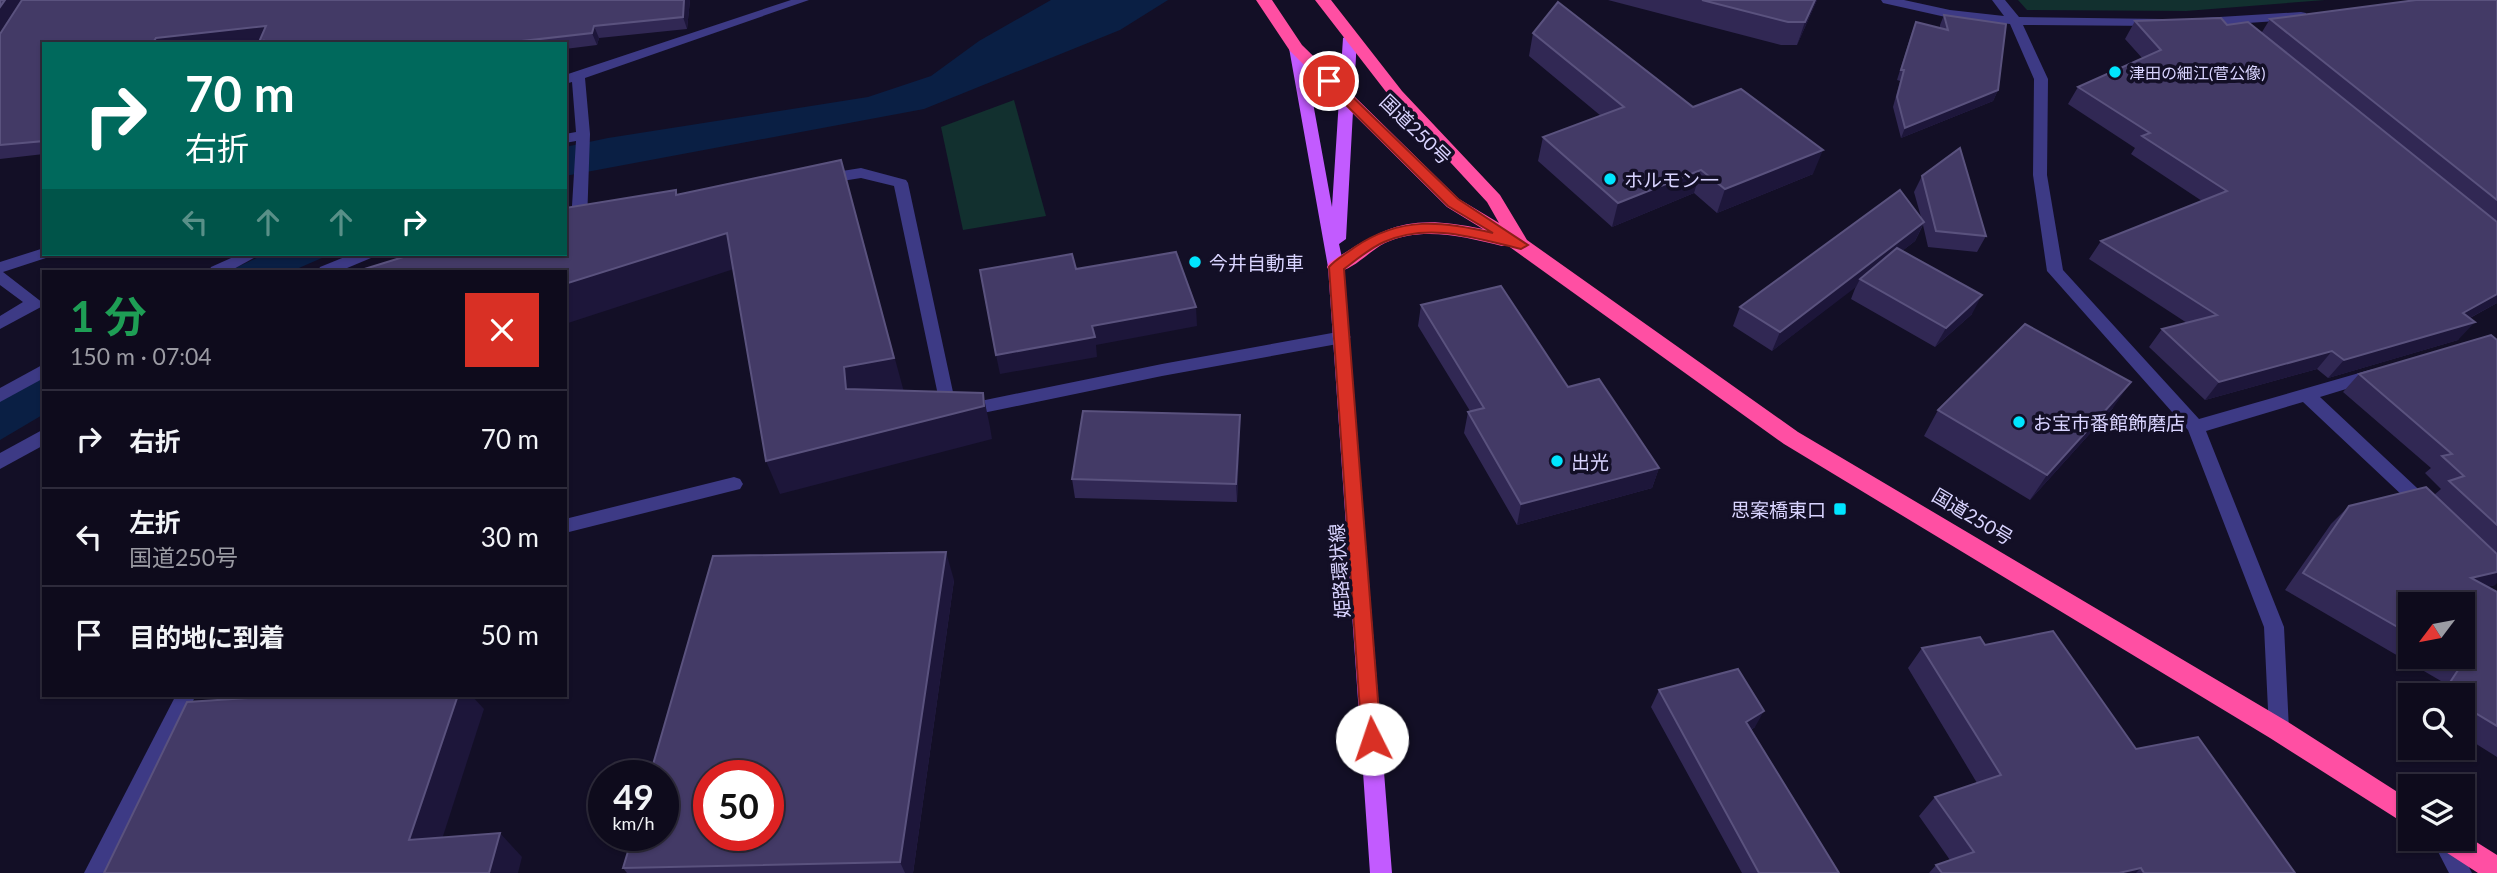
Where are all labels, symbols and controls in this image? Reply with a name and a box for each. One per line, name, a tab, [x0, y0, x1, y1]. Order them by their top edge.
pin	[1299, 51, 1359, 111]
icon: arrive	[1310, 62, 1348, 100]
place label: 津田の細江(菅公像)	[2129, 63, 2266, 82]
text: 70 m	[185, 64, 295, 122]
marker: 津田の細江(菅公像)	[2107, 64, 2123, 80]
icon: right	[70, 70, 161, 161]
street label: 国道250号	[1376, 89, 1456, 169]
text: 右折	[185, 128, 249, 167]
place label: ホルモン一	[1624, 168, 1719, 191]
marker: ホルモン一	[1602, 171, 1618, 187]
icon: left	[176, 203, 214, 241]
icon: ahead	[249, 203, 287, 241]
icon: ahead	[322, 203, 360, 241]
icon: right	[395, 203, 433, 241]
place label: 今井自動車	[1209, 251, 1304, 274]
marker: 今井自動車	[1187, 254, 1203, 270]
text: 1 分	[70, 291, 147, 341]
button: close	[465, 293, 539, 367]
text: 150 m · 07:04	[70, 342, 212, 370]
place label: お宝市番館飾磨店	[2033, 411, 2185, 434]
marker: お宝市番館飾磨店	[2011, 414, 2027, 430]
icon: right	[70, 420, 108, 458]
text: 70 m	[481, 423, 539, 455]
text: 右折	[129, 425, 181, 457]
place label: 出光	[1571, 450, 1609, 473]
marker: 出光	[1549, 453, 1565, 469]
street label: 国道250号	[1928, 483, 2018, 549]
place label: 思案橋東口	[1731, 498, 1826, 521]
marker: 思案橋東口	[1832, 501, 1848, 517]
text: 左折	[129, 506, 181, 538]
icon: left	[70, 518, 108, 556]
text: 30 m	[481, 521, 539, 553]
street label: 姫路環状線	[1324, 523, 1354, 619]
text: 国道250号	[129, 543, 238, 571]
north arrow	[2398, 592, 2474, 668]
map controls	[2398, 592, 2475, 851]
icon: arrive	[70, 616, 108, 654]
text: 50 m	[481, 619, 539, 651]
text: 目的地に到着	[129, 621, 285, 653]
button: search	[2398, 683, 2475, 760]
position arrow	[1335, 702, 1409, 776]
speed limit sign: 50	[693, 760, 784, 851]
button: layers	[2398, 774, 2475, 851]
text: 49	[613, 775, 654, 817]
text: km/h	[612, 812, 655, 834]

